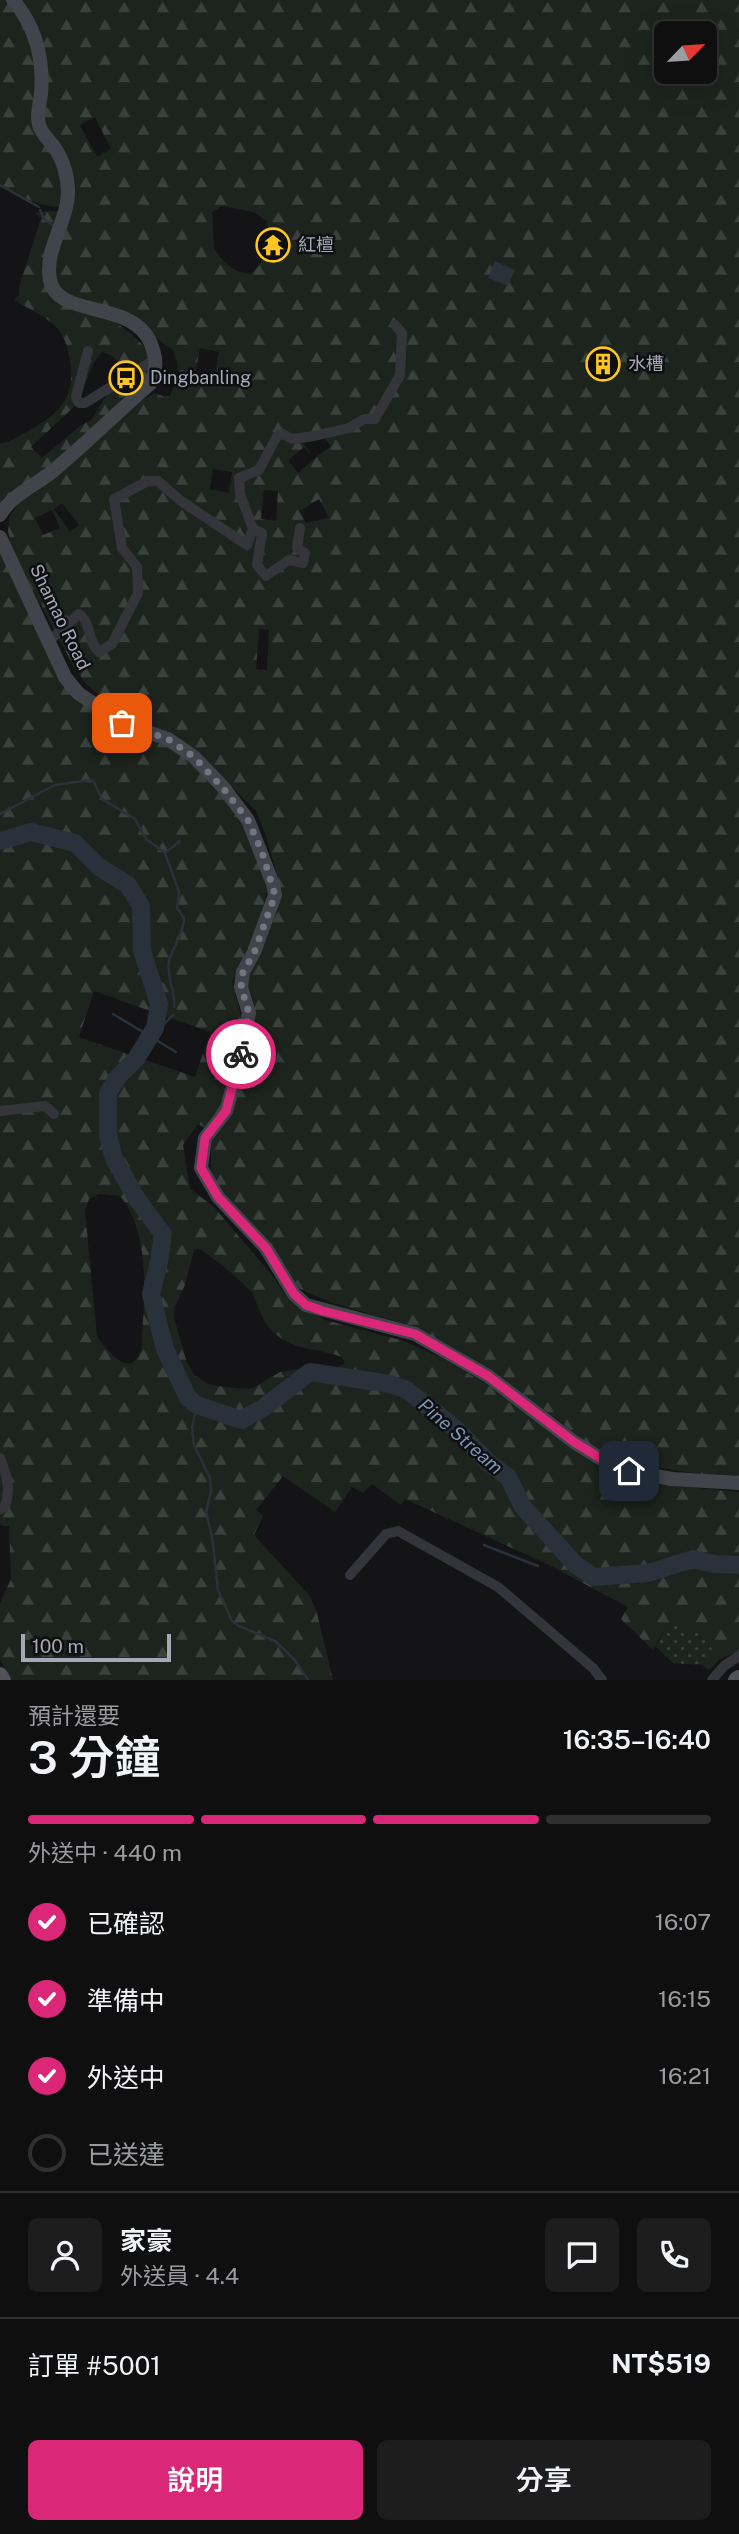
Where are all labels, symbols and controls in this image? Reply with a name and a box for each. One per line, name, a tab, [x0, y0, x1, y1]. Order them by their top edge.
north arrow	[654, 21, 718, 84]
map controls	[654, 21, 717, 84]
temple icon: 紅檀	[254, 226, 292, 264]
place label: 紅檀	[298, 234, 334, 255]
building icon: 水槽	[584, 345, 622, 383]
place label: 水槽	[628, 353, 664, 374]
bus stop icon: Dingbanling	[107, 359, 145, 397]
place label: Dingbanling	[150, 367, 251, 388]
street label: Shamao Road	[26, 561, 95, 673]
pin	[92, 693, 152, 753]
icon: bag	[103, 704, 141, 742]
courier	[206, 1019, 276, 1089]
icon: bike	[222, 1035, 260, 1073]
water label: Pine Stream	[414, 1394, 508, 1478]
pin	[599, 1441, 659, 1501]
icon: home	[610, 1452, 648, 1490]
scale bar	[21, 1631, 172, 1663]
text: 100 m	[32, 1635, 84, 1657]
text: 預計還要	[28, 1702, 120, 1729]
text: 16:35–16:40	[563, 1724, 711, 1755]
text: 3 分鐘	[28, 1730, 161, 1784]
text: 外送中 · 440 m	[28, 1839, 182, 1866]
icon: check	[28, 1903, 66, 1941]
text: 已確認	[87, 1908, 165, 1939]
text: 16:07	[655, 1908, 711, 1935]
icon: check	[28, 1980, 66, 2018]
text: 準備中	[87, 1985, 165, 2016]
text: 16:15	[658, 1985, 711, 2012]
icon: check	[28, 2057, 66, 2095]
text: 外送中	[87, 2062, 165, 2093]
text: 16:21	[659, 2062, 711, 2089]
text: 已送達	[87, 2139, 165, 2170]
button: person	[28, 2218, 102, 2292]
button: chat	[545, 2218, 619, 2292]
button: phone	[637, 2218, 711, 2292]
text: 家豪	[120, 2225, 172, 2256]
text: 外送員 · 4.4	[120, 2262, 239, 2289]
text: NT$519	[611, 2348, 711, 2379]
text: 訂單 #5001	[28, 2350, 161, 2381]
button: 說明	[28, 2440, 363, 2520]
button: 分享	[377, 2440, 711, 2520]

